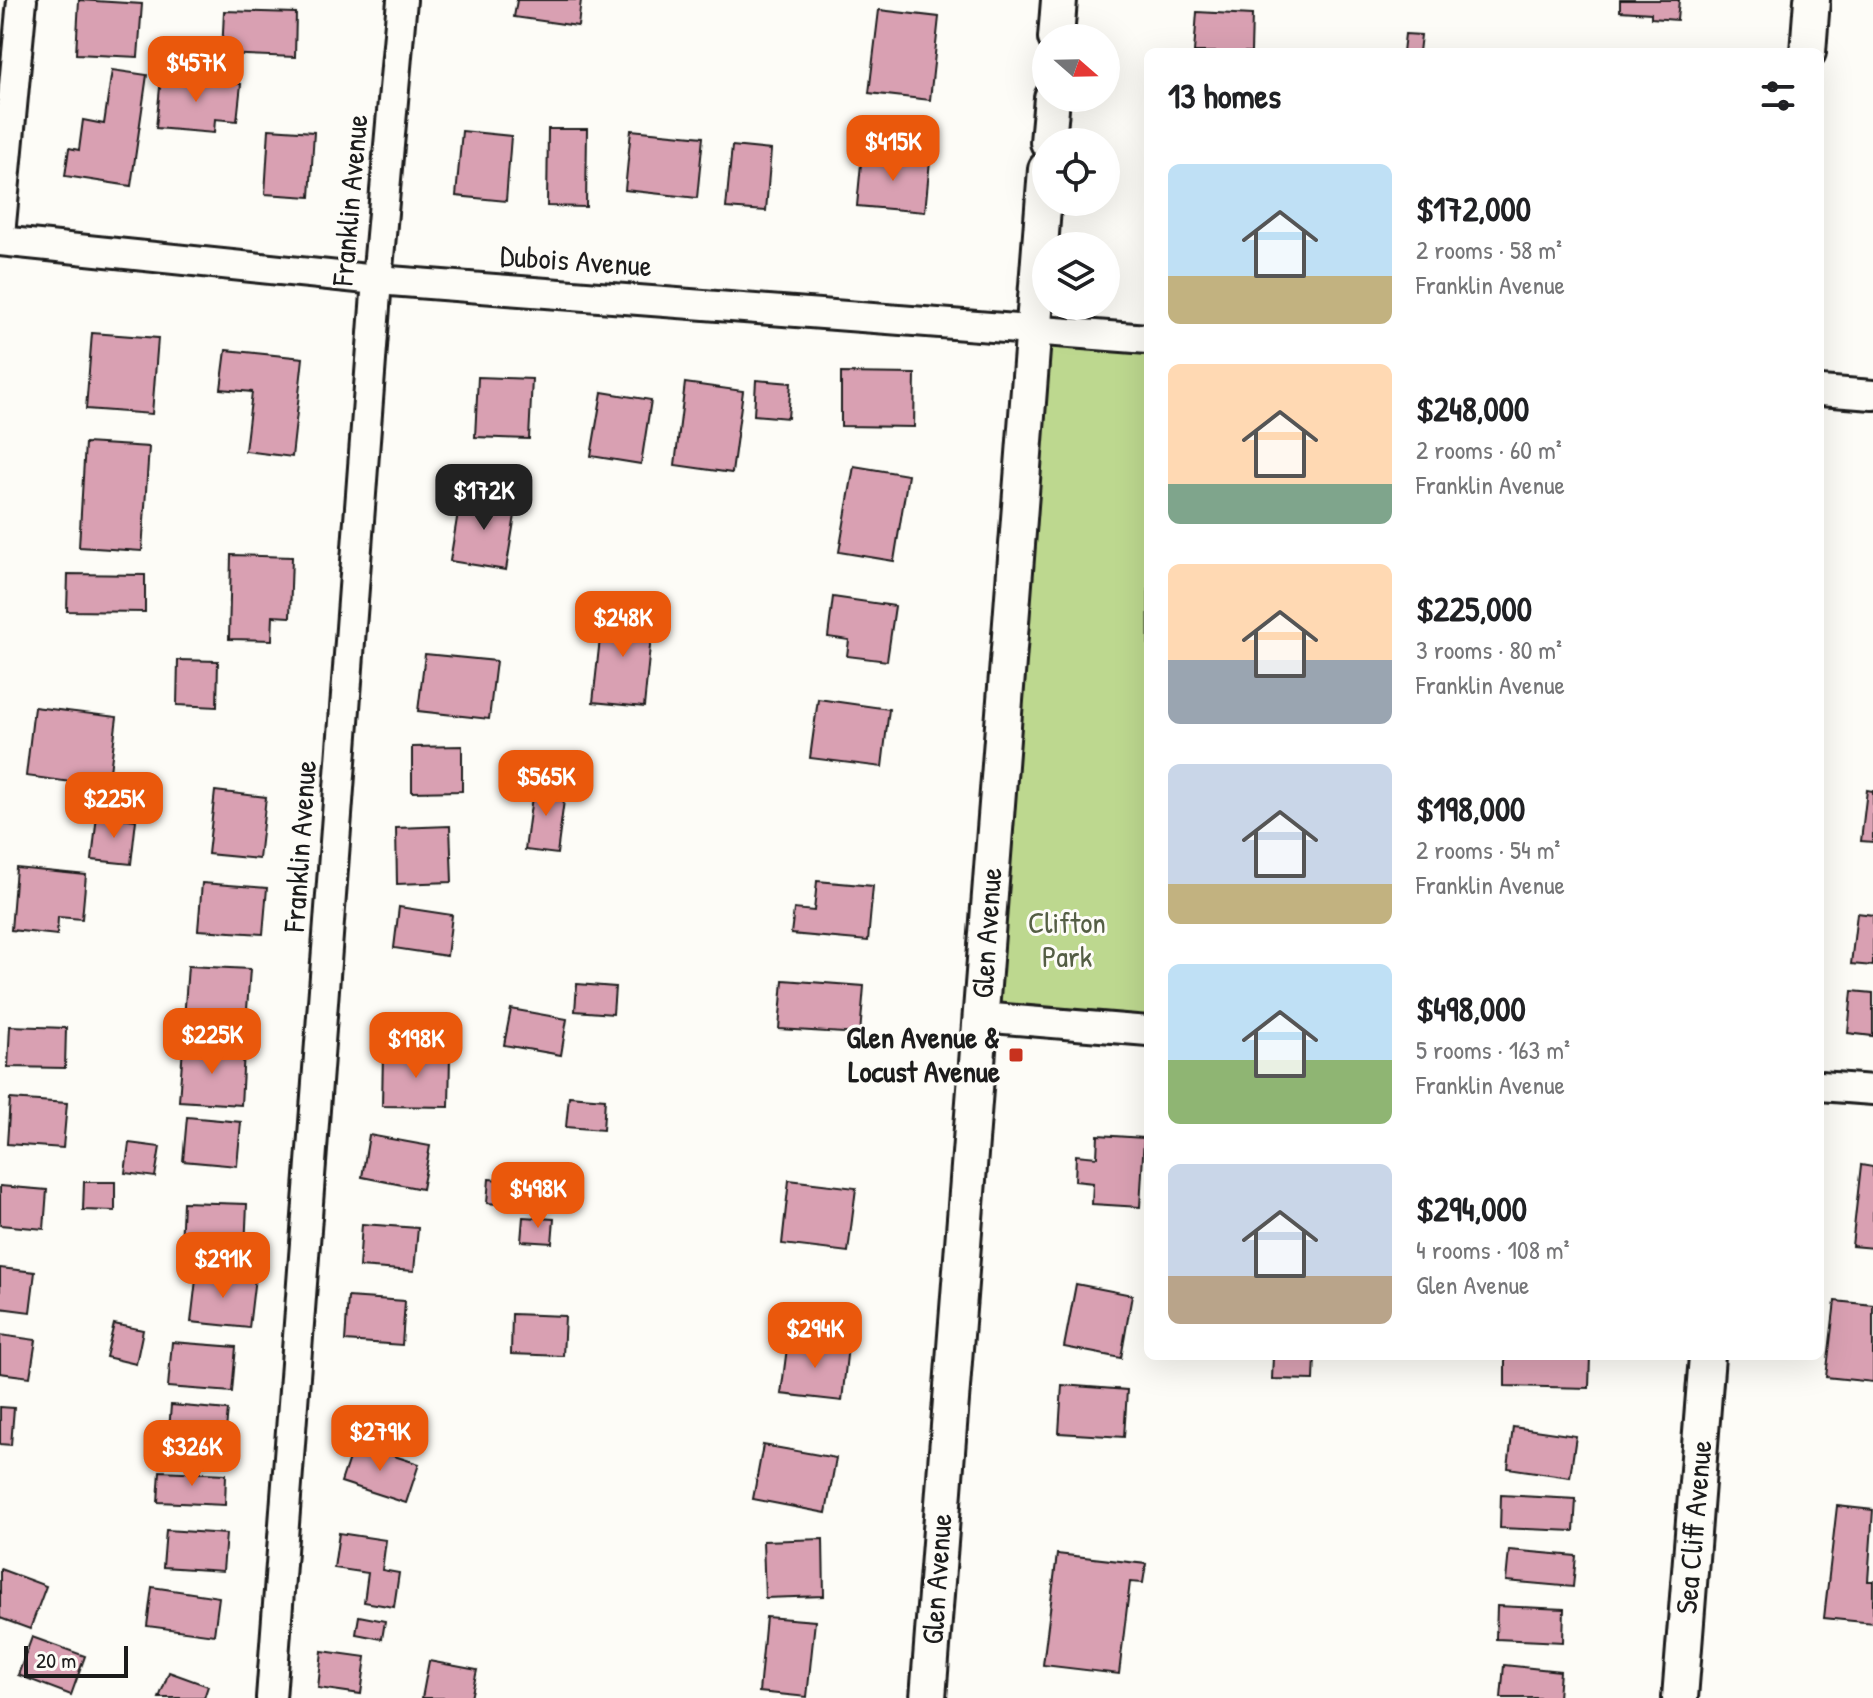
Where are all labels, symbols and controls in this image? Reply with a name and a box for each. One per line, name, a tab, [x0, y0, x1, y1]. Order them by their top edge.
north arrow	[1032, 24, 1120, 112]
map controls	[1032, 24, 1120, 320]
pin: $457K	[140, 36, 252, 104]
text: $457K	[166, 44, 226, 79]
text: 13 homes	[1168, 73, 1281, 119]
icon: filters	[1756, 74, 1800, 118]
street label: Franklin Avenue	[322, 113, 376, 288]
pin: $415K	[837, 115, 949, 183]
text: $415K	[865, 123, 921, 158]
button: locate	[1032, 128, 1120, 216]
text: $172,000	[1416, 186, 1531, 232]
icon: home	[1232, 196, 1328, 292]
button: layers	[1032, 232, 1120, 320]
text: 2 rooms · 58 m²	[1416, 232, 1562, 267]
street label: Dubois Avenue	[499, 235, 653, 285]
text: Franklin Avenue	[1416, 267, 1565, 302]
text: $248,000	[1416, 386, 1529, 432]
icon: home	[1232, 396, 1328, 492]
text: 2 rooms · 60 m²	[1416, 432, 1562, 467]
pin: $172K	[428, 464, 540, 532]
text: Franklin Avenue	[1416, 467, 1565, 502]
text: $172K	[453, 472, 515, 507]
text: $225,000	[1416, 586, 1532, 632]
pin: $248K	[567, 591, 679, 659]
icon: home	[1232, 596, 1328, 692]
text: $248K	[593, 599, 653, 634]
text: 3 rooms · 80 m²	[1416, 632, 1562, 667]
text: Franklin Avenue	[1416, 667, 1565, 702]
pin: $565K	[490, 750, 602, 818]
text: $565K	[516, 758, 576, 793]
street label: Franklin Avenue	[273, 759, 325, 934]
pin: $225K	[58, 772, 170, 840]
text: $225K	[83, 780, 145, 815]
text: $198,000	[1416, 786, 1525, 832]
icon: home	[1232, 796, 1328, 892]
text: 2 rooms · 54 m²	[1416, 832, 1560, 867]
street label: Glen Avenue	[961, 866, 1011, 1000]
text: Franklin Avenue	[1416, 867, 1565, 902]
park label: Clifton Park	[1028, 902, 1106, 976]
text: $498,000	[1416, 986, 1526, 1032]
icon: home	[1232, 996, 1328, 1092]
pin: $225K	[156, 1008, 268, 1076]
pin: $198K	[360, 1012, 472, 1080]
text: $225K	[181, 1016, 243, 1051]
place label: Glen Avenue & Locust Avenue	[846, 1017, 1000, 1091]
text: $198K	[387, 1020, 445, 1055]
text: 5 rooms · 163 m²	[1416, 1032, 1570, 1067]
marker: Glen Avenue & Locust Avenue	[1007, 1046, 1025, 1064]
text: Franklin Avenue	[1416, 1067, 1565, 1102]
pin: $498K	[482, 1162, 594, 1230]
text: $498K	[509, 1170, 567, 1205]
text: $294,000	[1416, 1186, 1527, 1232]
icon: home	[1232, 1196, 1328, 1292]
pin: $291K	[167, 1232, 279, 1300]
text: 4 rooms · 108 m²	[1416, 1232, 1570, 1267]
text: $291K	[194, 1240, 252, 1275]
text: Glen Avenue	[1416, 1267, 1529, 1302]
pin: $294K	[759, 1302, 871, 1370]
text: $294K	[786, 1310, 844, 1345]
pin: $279K	[324, 1405, 436, 1473]
text: $279K	[349, 1413, 411, 1448]
pin: $326K	[136, 1420, 248, 1488]
text: $326K	[162, 1428, 222, 1463]
street label: Sea Cliff Avenue	[1665, 1438, 1721, 1615]
street label: Glen Avenue	[911, 1512, 961, 1646]
scale bar	[24, 1642, 128, 1678]
text: 20 m	[36, 1645, 76, 1675]

